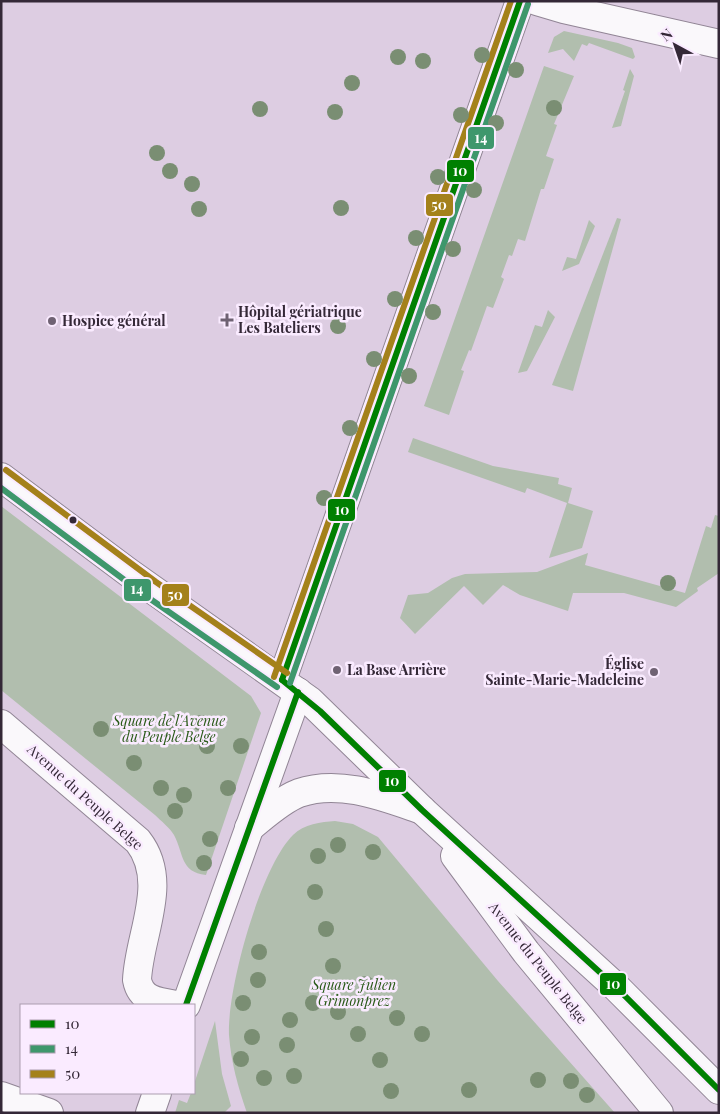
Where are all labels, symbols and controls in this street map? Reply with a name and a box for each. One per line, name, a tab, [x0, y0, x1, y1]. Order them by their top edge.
north arrow	[650, 20, 700, 70]
text: N	[656, 24, 676, 45]
line badge: 14	[467, 126, 495, 150]
text: 14	[475, 128, 487, 147]
line badge: 10	[446, 159, 475, 183]
text: 10	[453, 161, 467, 180]
line badge: 50	[425, 193, 454, 217]
text: 50	[431, 195, 447, 214]
place label: Hôpital gériatrique Les Bateliers	[238, 302, 362, 337]
place label: Hospice général	[62, 311, 166, 330]
marker: Hôpital gériatrique Les Bateliers	[220, 313, 234, 327]
marker: Hospice général	[46, 315, 58, 327]
line badge: 10	[327, 498, 356, 522]
text: 10	[335, 500, 349, 519]
unlabelled marker	[68, 515, 78, 525]
line badge: 14	[123, 578, 152, 602]
text: 14	[131, 579, 143, 598]
line badge: 50	[161, 583, 190, 607]
text: 50	[167, 585, 183, 604]
place label: Église Sainte-Marie-Madeleine	[485, 654, 644, 689]
place label: La Base Arrière	[347, 660, 446, 679]
marker: La Base Arrière	[331, 664, 343, 676]
marker: Église Sainte-Marie-Madeleine	[648, 666, 660, 678]
park label: Square de l'Avenue du Peuple Belge	[112, 711, 225, 746]
street label: Avenue du Peuple Belge	[23, 739, 147, 854]
line badge: 10	[378, 769, 407, 793]
text: 10	[385, 771, 399, 790]
street label: Avenue du Peuple Belge	[484, 897, 592, 1027]
line badge: 10	[599, 972, 627, 996]
text: 10	[606, 974, 620, 993]
park label: Square Julien Grimonprez	[311, 975, 396, 1010]
legend	[20, 1004, 195, 1094]
text: 10	[65, 1013, 80, 1033]
text: 14	[65, 1038, 78, 1058]
text: 50	[65, 1063, 80, 1083]

